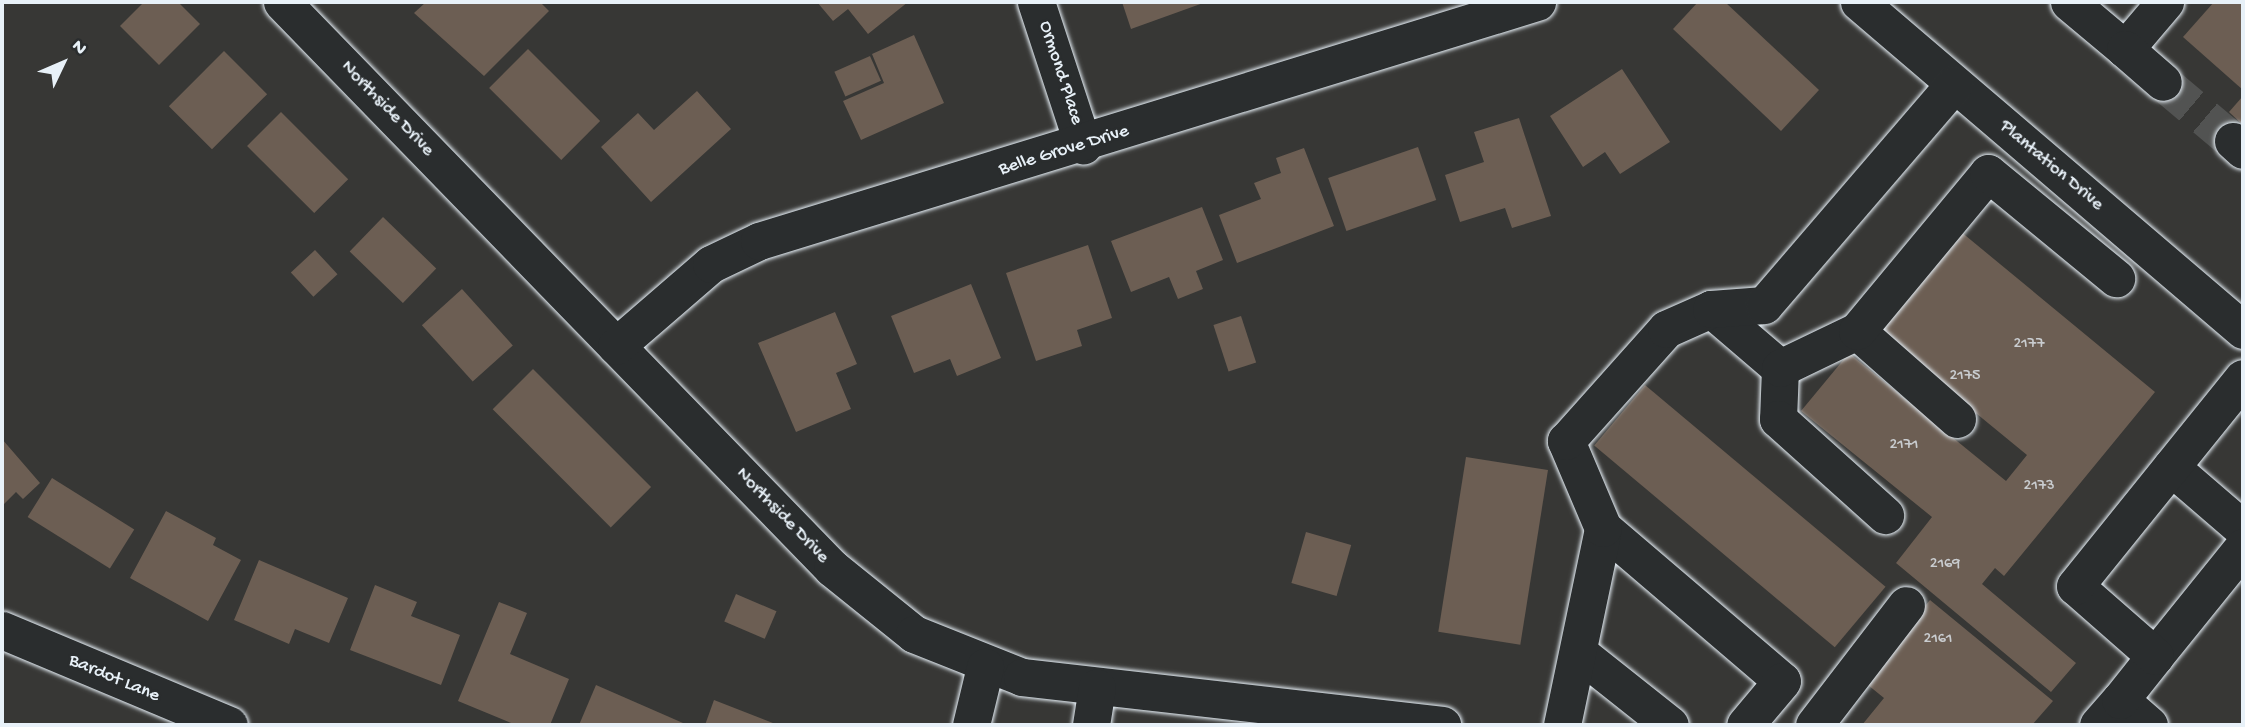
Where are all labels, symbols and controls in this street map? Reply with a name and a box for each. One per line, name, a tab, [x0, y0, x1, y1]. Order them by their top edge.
street label: Ormond Place	[1033, 18, 1087, 128]
north arrow	[28, 28, 98, 98]
text: N	[66, 36, 91, 61]
street label: Northside Drive	[335, 56, 439, 162]
street label: Plantation Drive	[1994, 116, 2108, 216]
street label: Belle Grove Drive	[996, 120, 1132, 182]
house number: 2177	[2014, 335, 2044, 355]
house number: 2175	[1949, 367, 1981, 387]
house number: 2171	[1889, 436, 1919, 456]
street label: Northside Drive	[730, 463, 834, 569]
house number: 2173	[2024, 477, 2054, 497]
house number: 2169	[1930, 555, 1960, 575]
house number: 2161	[1924, 630, 1952, 650]
street label: Bardot Lane	[65, 650, 163, 708]

